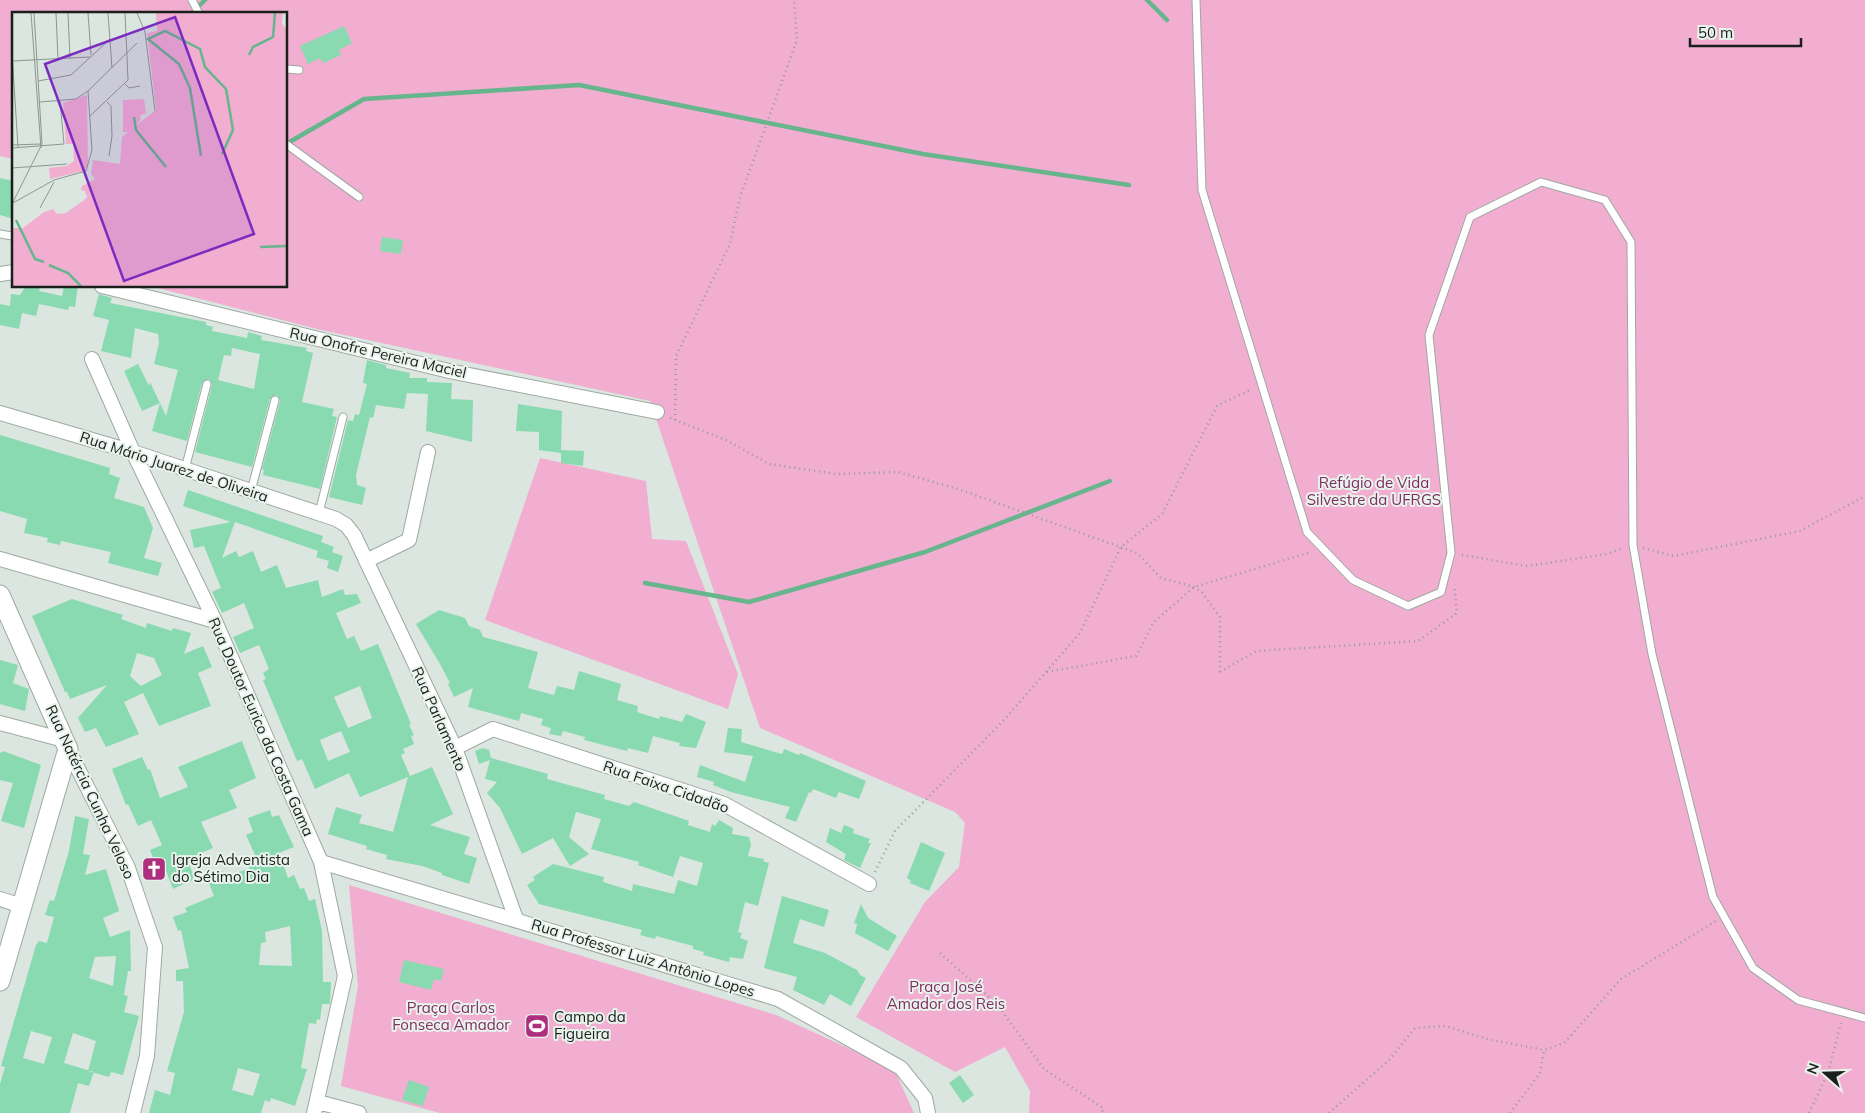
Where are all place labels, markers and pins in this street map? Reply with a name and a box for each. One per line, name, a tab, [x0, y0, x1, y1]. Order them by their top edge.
place label: Igreja Adventista do Sétimo Dia	[172, 850, 290, 886]
church icon: Igreja Adventista do Sétimo Dia	[141, 856, 167, 882]
place label: Campo da Figueira	[554, 1007, 626, 1043]
sports icon: Campo da Figueira	[524, 1013, 550, 1039]

